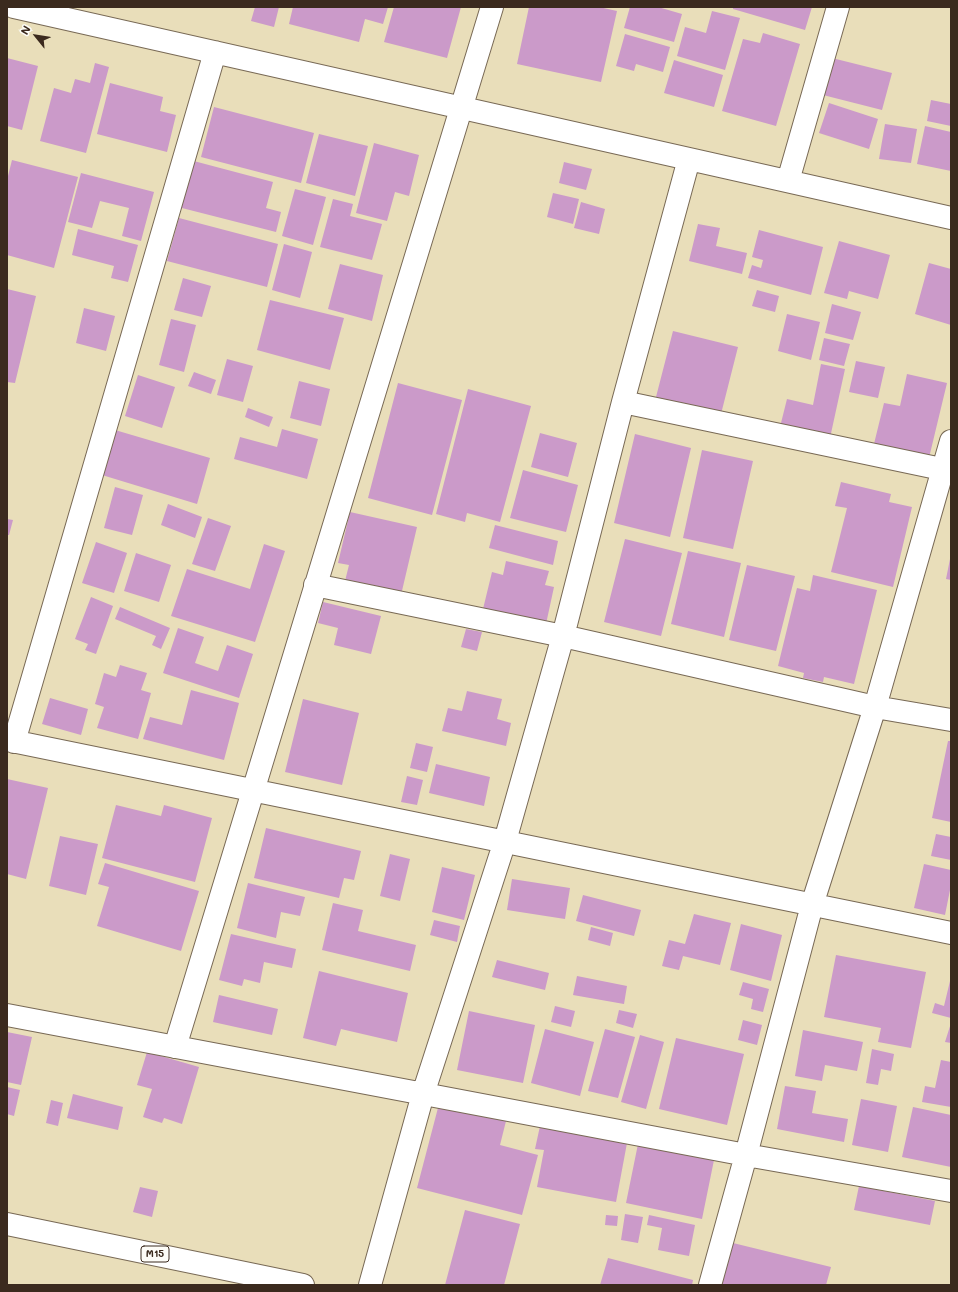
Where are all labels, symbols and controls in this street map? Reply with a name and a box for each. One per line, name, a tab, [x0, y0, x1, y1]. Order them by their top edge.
north arrow	[16, 16, 56, 56]
text: N	[17, 22, 34, 37]
road number: M15	[141, 1246, 169, 1262]

